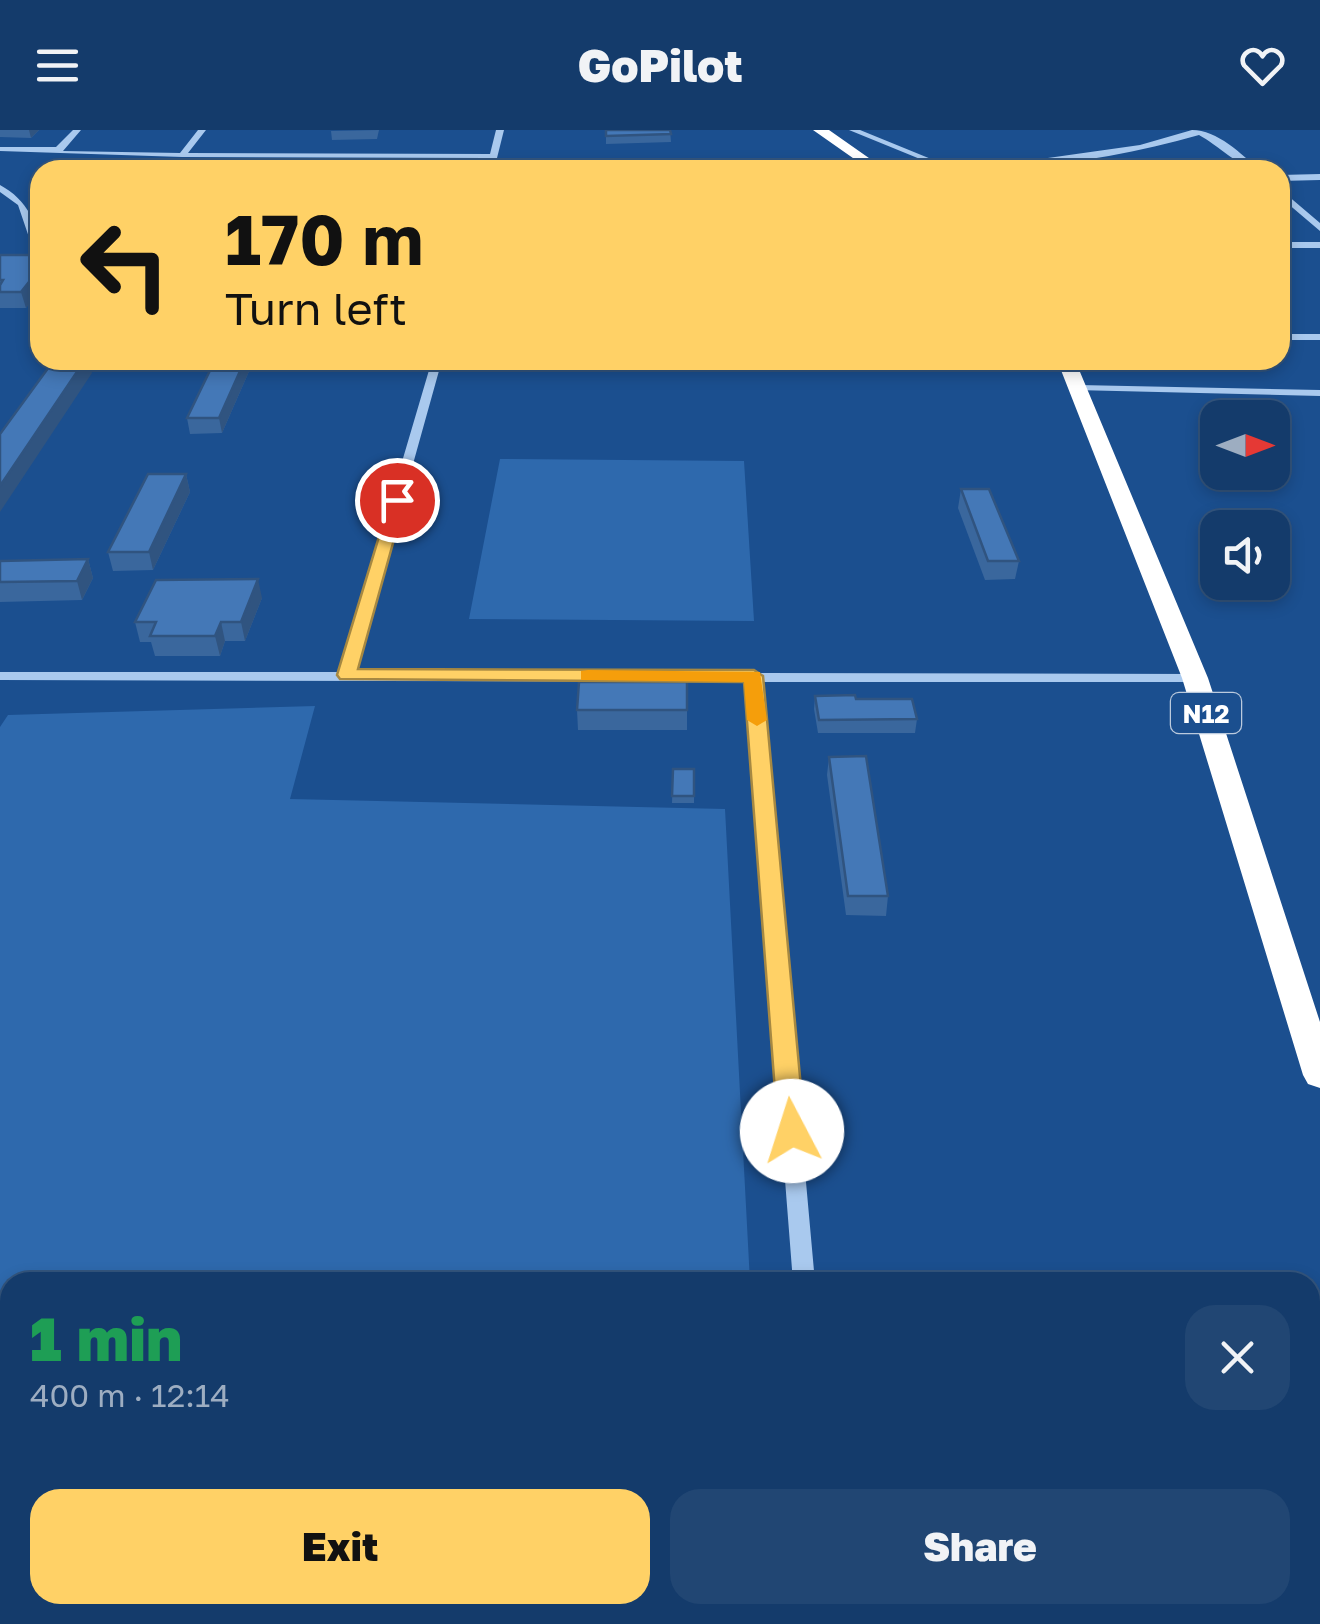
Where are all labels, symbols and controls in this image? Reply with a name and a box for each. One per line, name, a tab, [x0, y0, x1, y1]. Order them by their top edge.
icon: menu	[30, 38, 85, 93]
text: GoPilot	[577, 38, 743, 92]
icon: heart	[1235, 38, 1290, 93]
text: 170 m	[225, 196, 423, 280]
icon: left	[60, 200, 190, 330]
text: Turn left	[225, 281, 407, 335]
north arrow	[1200, 400, 1290, 490]
map controls	[1200, 400, 1290, 600]
pin	[355, 458, 440, 543]
icon: arrive	[370, 473, 425, 528]
button: sound	[1200, 510, 1290, 600]
road number: N12	[1171, 693, 1241, 733]
position arrow	[740, 1079, 844, 1183]
text: 1 min	[30, 1302, 182, 1374]
button: close	[1185, 1305, 1290, 1410]
text: 400 m · 12:14	[30, 1376, 230, 1414]
button: Exit	[30, 1489, 650, 1604]
button: Share	[670, 1489, 1290, 1604]

